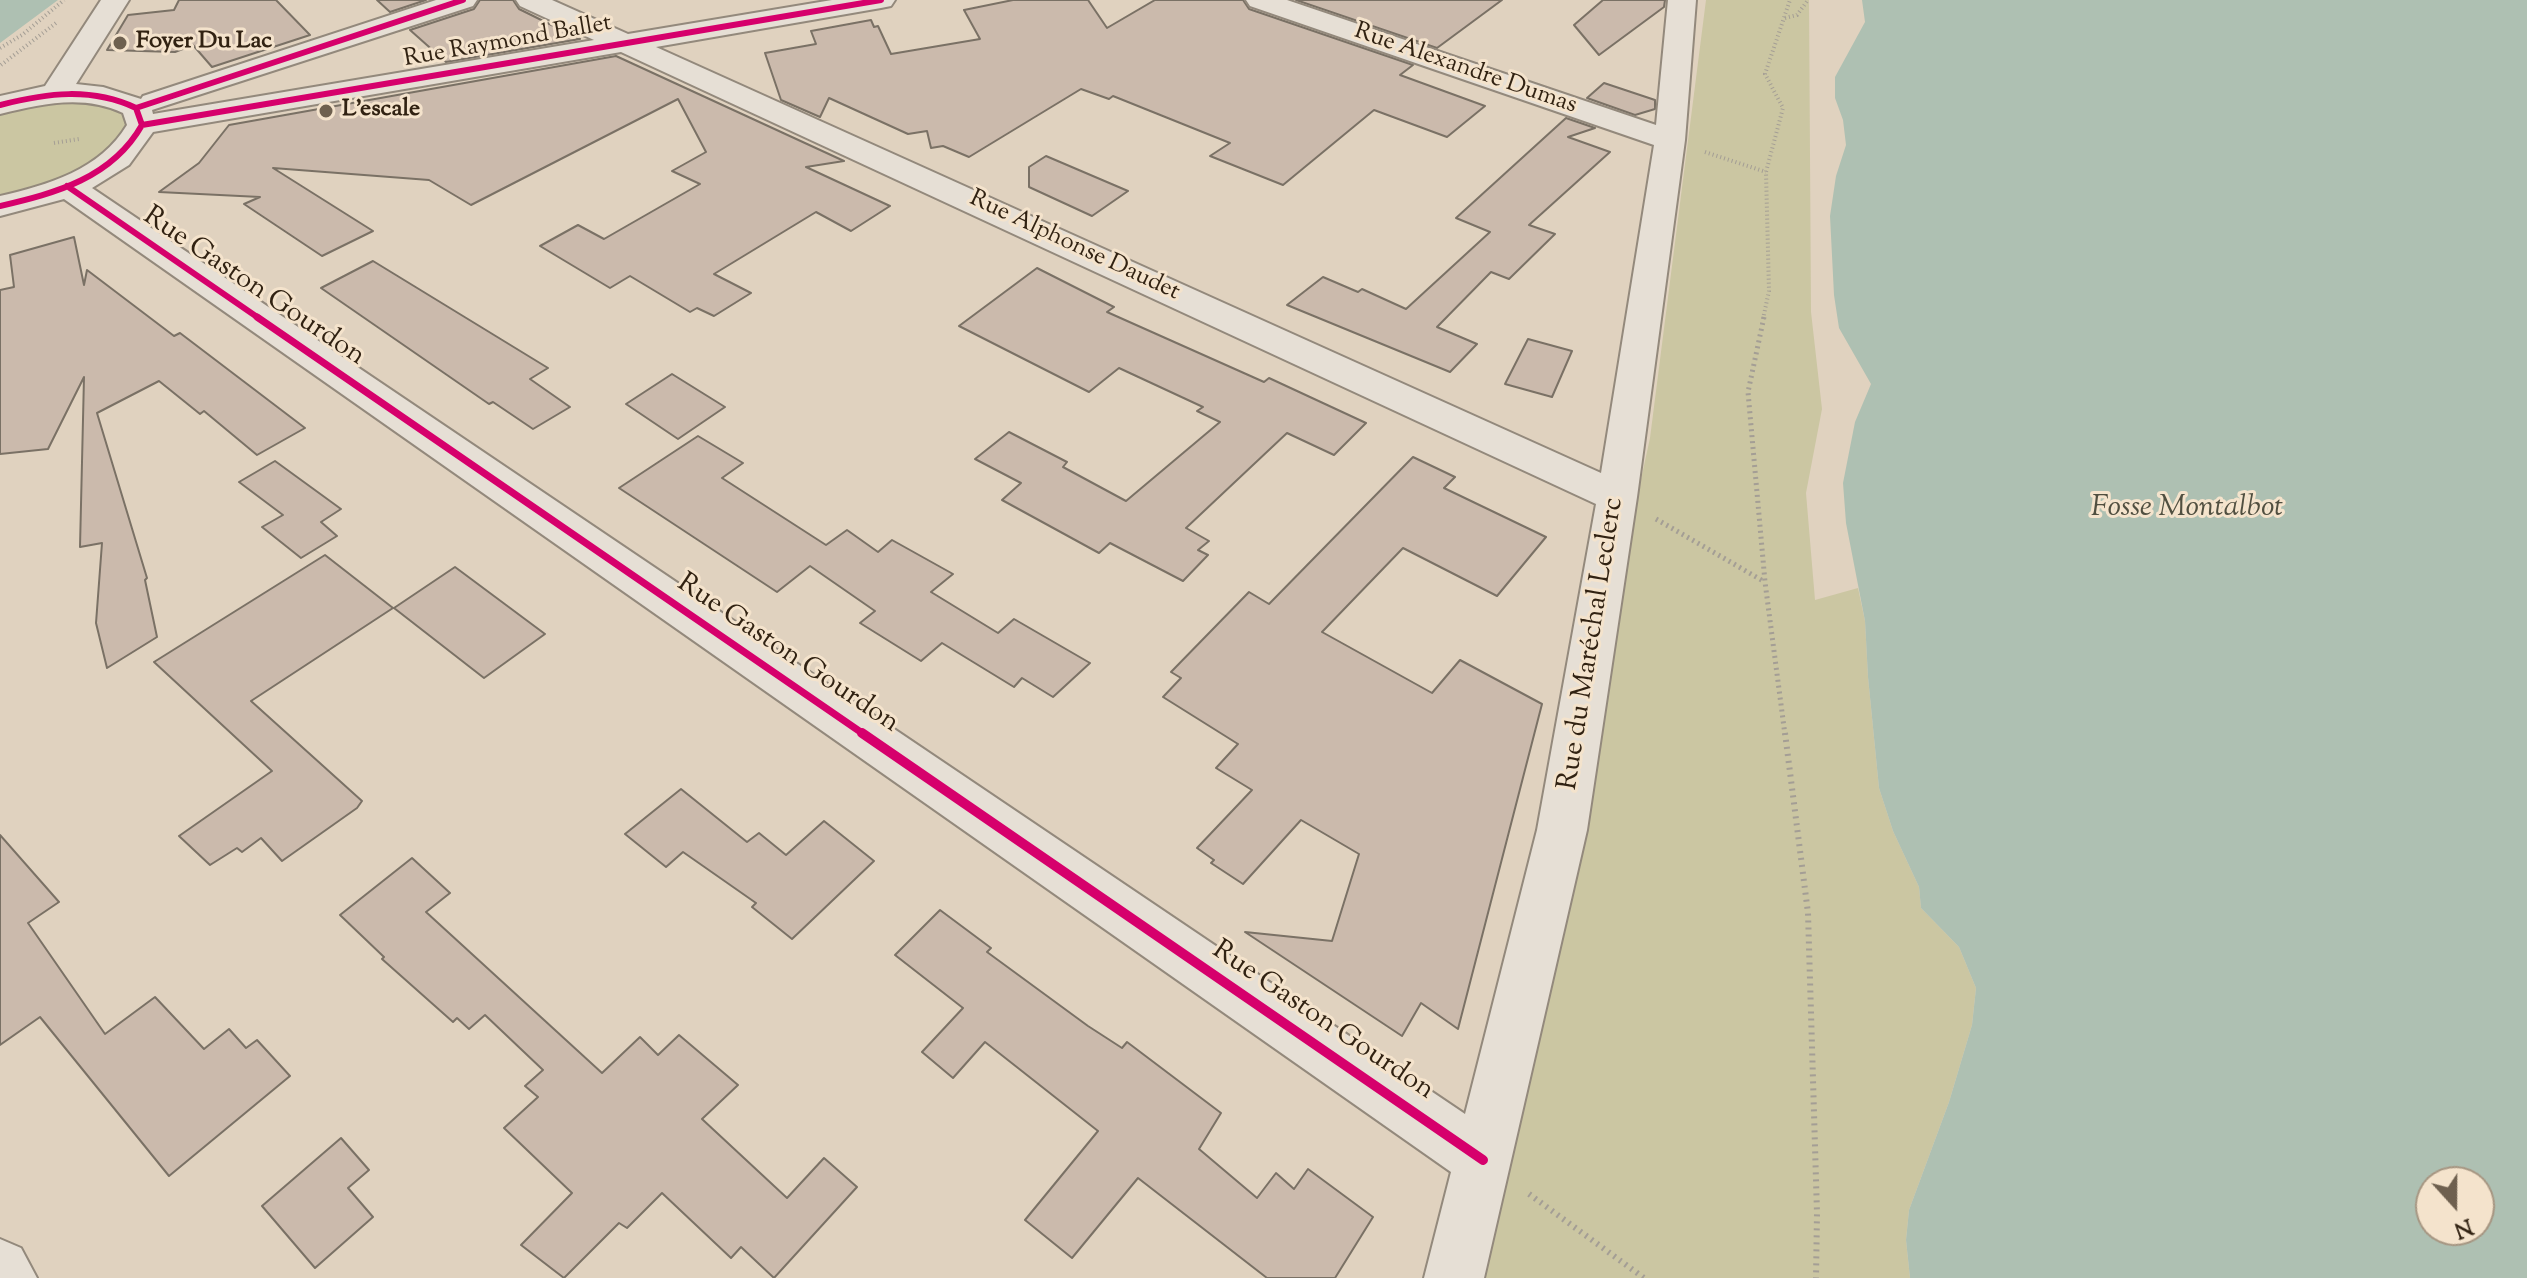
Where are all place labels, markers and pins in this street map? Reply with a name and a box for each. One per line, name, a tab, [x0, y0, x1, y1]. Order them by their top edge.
place label: Foyer Du Lac	[136, 29, 272, 57]
marker: Foyer Du Lac	[111, 34, 129, 52]
place label: L'escale	[342, 97, 420, 125]
marker: L'escale	[317, 102, 335, 120]

